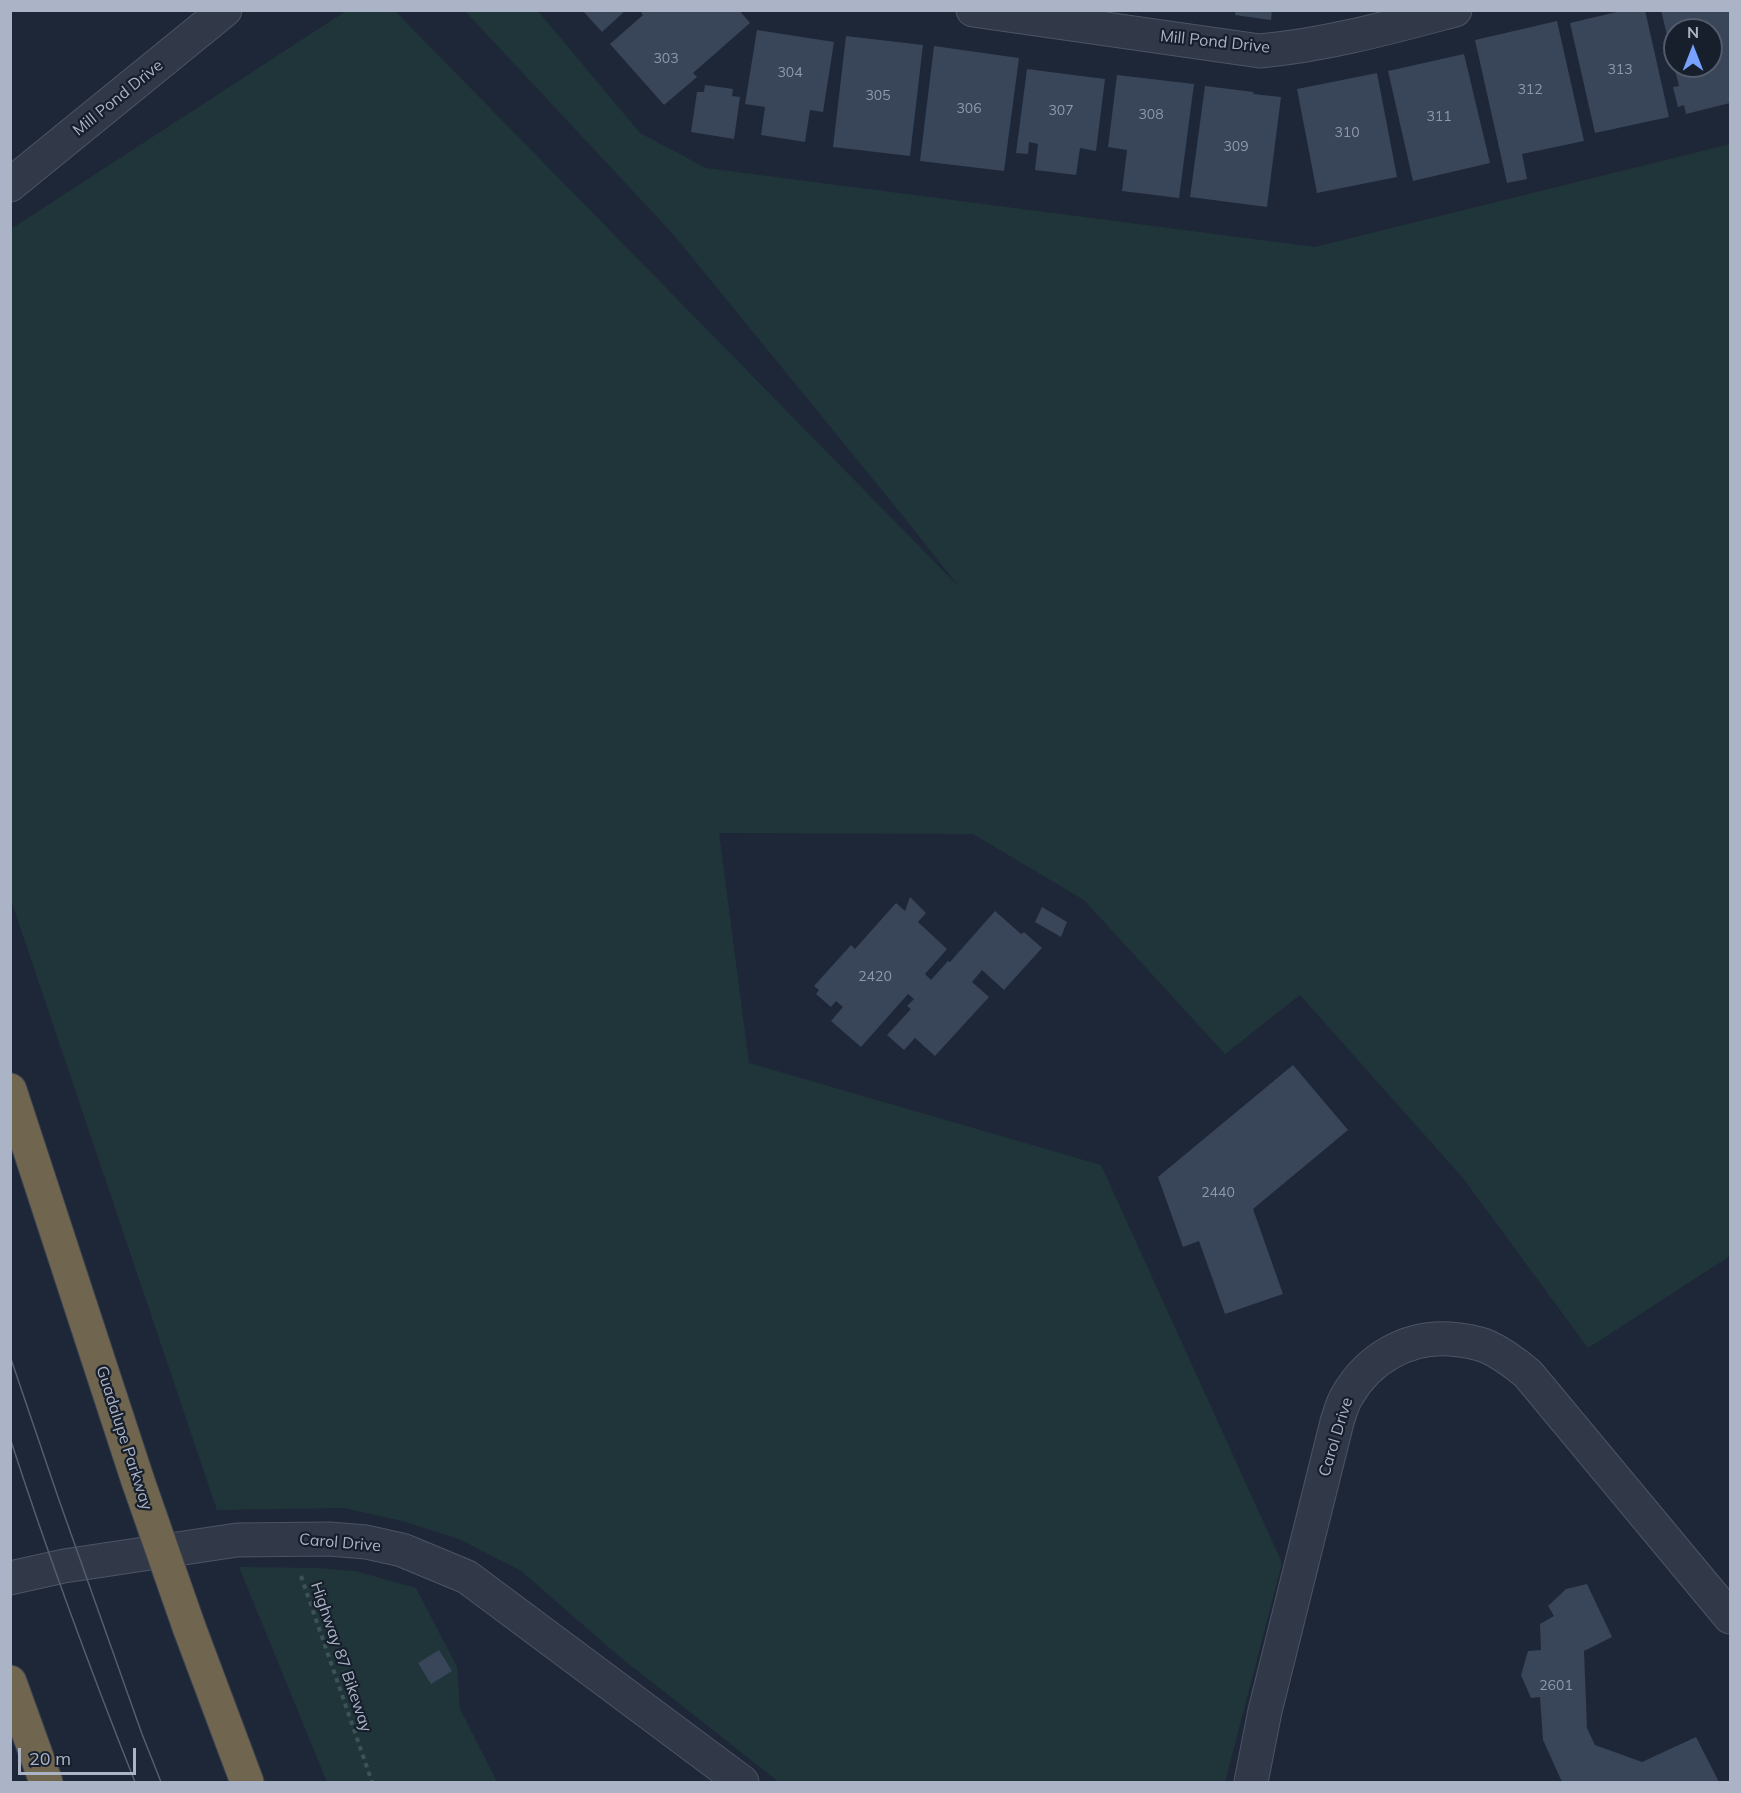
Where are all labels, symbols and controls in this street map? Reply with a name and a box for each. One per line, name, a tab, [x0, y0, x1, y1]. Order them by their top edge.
north arrow	[1663, 18, 1723, 78]
text: N	[1687, 22, 1699, 42]
street label: Mill Pond Drive	[1159, 27, 1271, 57]
house number: 303	[653, 51, 679, 67]
street label: Mill Pond Drive	[69, 56, 167, 140]
house number: 313	[1607, 62, 1633, 78]
house number: 304	[777, 65, 803, 81]
house number: 312	[1517, 82, 1543, 98]
house number: 305	[865, 88, 891, 104]
house number: 306	[956, 101, 982, 117]
house number: 307	[1048, 103, 1074, 119]
house number: 308	[1138, 107, 1164, 123]
house number: 311	[1426, 109, 1452, 125]
house number: 310	[1334, 125, 1360, 141]
house number: 309	[1223, 139, 1249, 155]
house number: 2420	[858, 969, 892, 985]
house number: 2440	[1201, 1185, 1235, 1201]
street label: Guadalupe Parkway	[92, 1364, 156, 1512]
street label: Carol Drive	[1315, 1395, 1357, 1479]
street label: Carol Drive	[298, 1530, 382, 1556]
street label: Highway 87 Bikeway	[306, 1579, 376, 1735]
house number: 2601	[1539, 1678, 1573, 1694]
scale bar	[21, 1736, 140, 1774]
text: 20 m	[29, 1747, 71, 1770]

